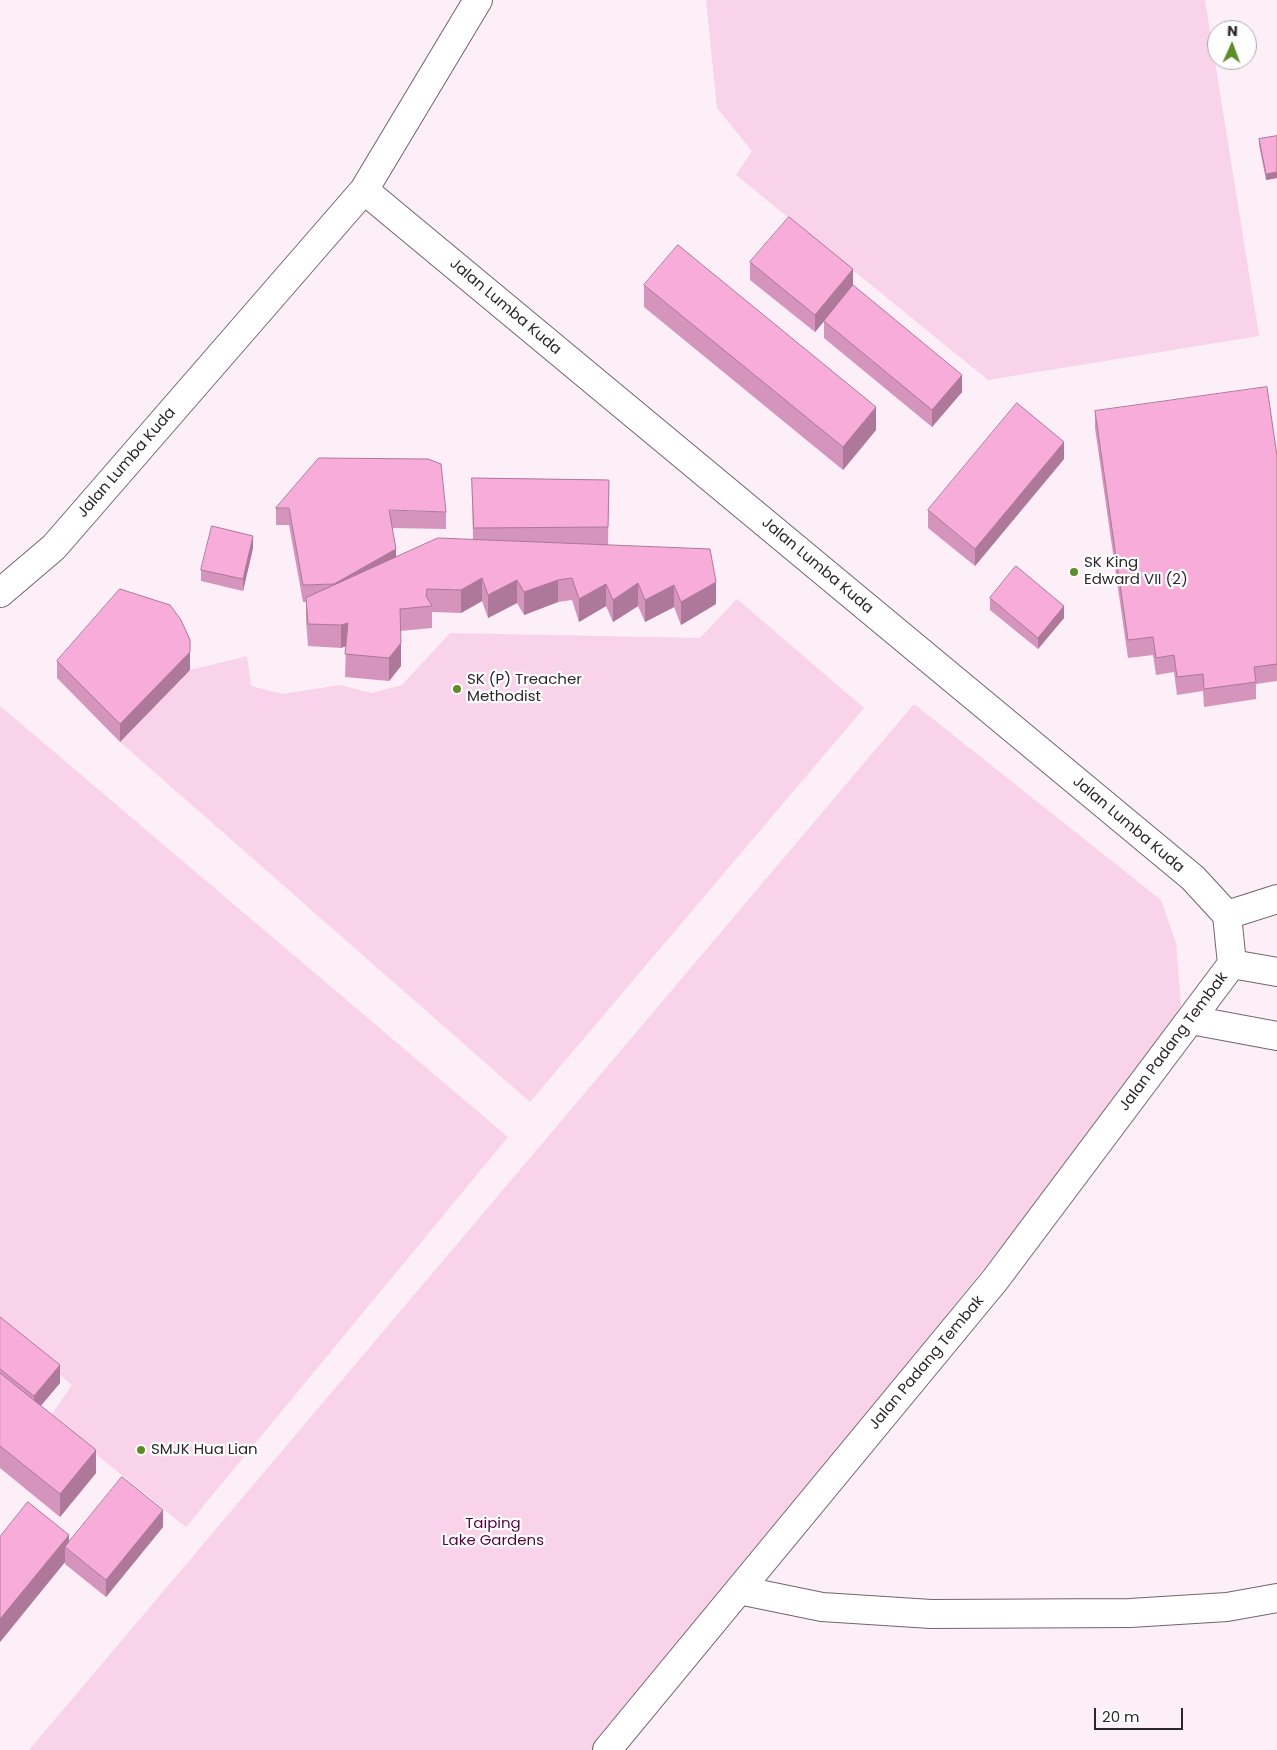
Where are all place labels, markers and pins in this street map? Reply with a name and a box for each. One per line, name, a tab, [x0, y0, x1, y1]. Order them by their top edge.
place label: SK King Edward VII (2)	[1084, 554, 1188, 589]
marker: SK King Edward VII (2)	[1068, 566, 1080, 578]
place label: SK (P) Treacher Methodist	[467, 671, 582, 706]
marker: SK (P) Treacher Methodist	[451, 683, 463, 695]
place label: SMJK Hua Lian	[151, 1441, 258, 1459]
marker: SMJK Hua Lian	[135, 1444, 147, 1456]

